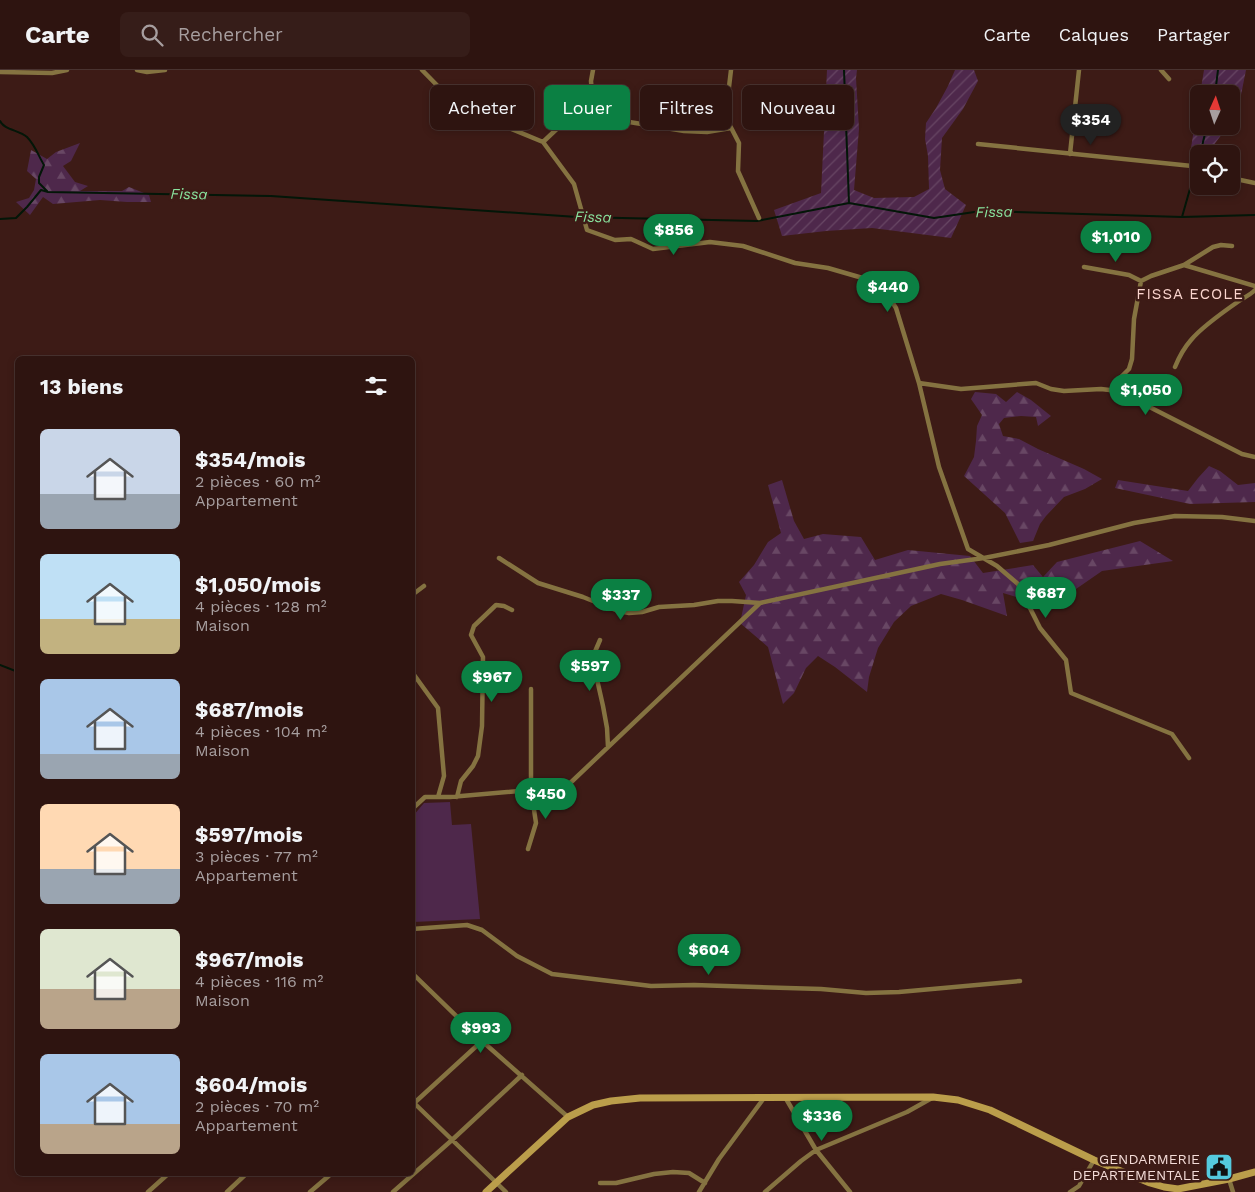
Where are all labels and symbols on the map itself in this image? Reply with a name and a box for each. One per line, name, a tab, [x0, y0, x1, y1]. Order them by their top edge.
north arrow	[1190, 85, 1240, 135]
pin: $354	[1061, 104, 1121, 146]
water label: Fissa	[170, 185, 208, 203]
water label: Fissa	[975, 203, 1013, 221]
water label: Fissa	[574, 207, 612, 227]
pin: $856	[644, 214, 704, 256]
pin: $1,010	[1075, 220, 1157, 263]
pin: $440	[858, 270, 918, 313]
district label: FISSA ECOLE	[1136, 285, 1244, 303]
pin: $1,050	[1105, 374, 1187, 416]
pin: $687	[1016, 576, 1076, 619]
pin: $337	[591, 578, 651, 621]
pin: $597	[560, 650, 620, 692]
pin: $967	[462, 660, 522, 703]
pin: $450	[516, 778, 576, 820]
pin: $604	[679, 934, 739, 976]
pin: $993	[451, 1012, 511, 1054]
pin: $336	[792, 1100, 852, 1142]
place label: GENDARMERIE DEPARTEMENTALE	[1073, 1151, 1200, 1183]
public building icon: GENDARMERIE DEPARTEMENTALE	[1204, 1152, 1234, 1182]

